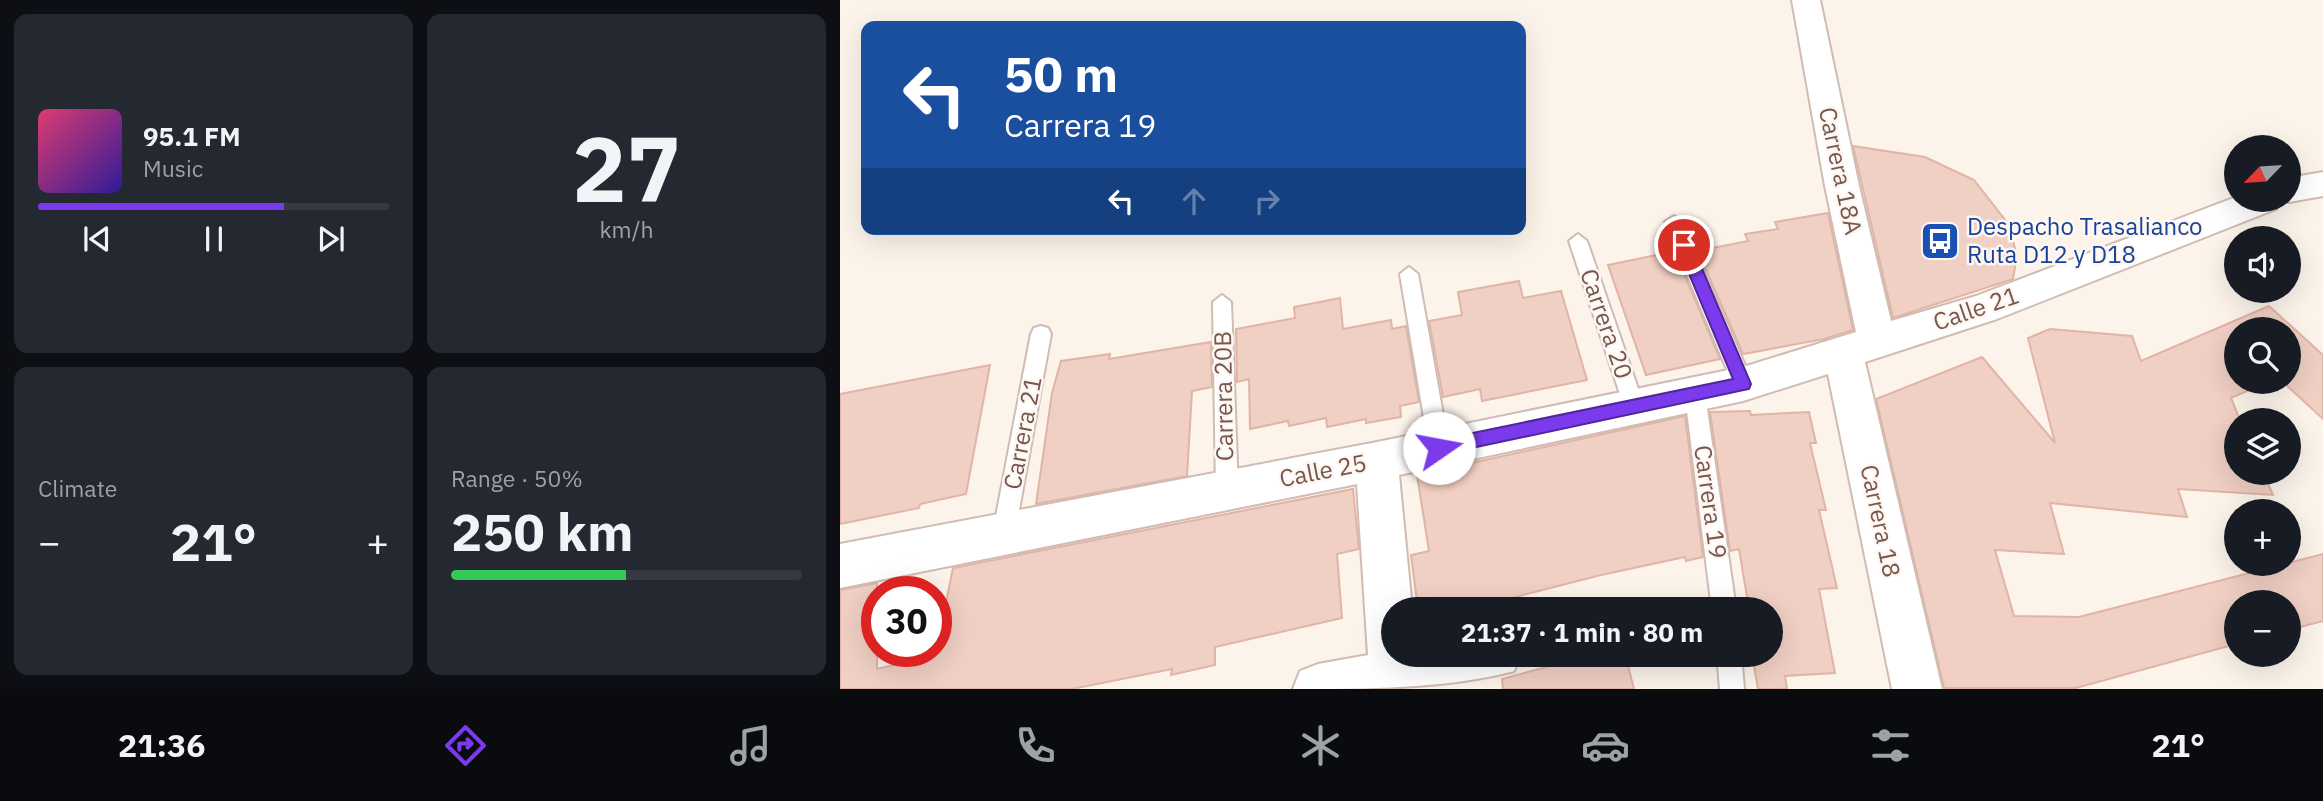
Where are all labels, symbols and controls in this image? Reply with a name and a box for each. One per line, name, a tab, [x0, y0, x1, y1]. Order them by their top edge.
text: 50 m	[1004, 42, 1118, 105]
icon: left	[889, 49, 980, 140]
text: Carrera 19	[1004, 104, 1157, 146]
street label: Carrera 18A	[1812, 104, 1870, 238]
text: 27	[572, 109, 681, 227]
text: 95.1 FM	[143, 119, 241, 153]
north arrow	[2224, 135, 2301, 212]
map controls	[2224, 135, 2301, 667]
text: Music	[143, 153, 203, 183]
icon: left	[1102, 182, 1140, 220]
icon: ahead	[1175, 182, 1213, 220]
icon: right	[1248, 182, 1286, 220]
place label: Despacho Trasalianco Ruta D12 y D18	[1967, 210, 2203, 270]
text: km/h	[599, 214, 654, 244]
pin	[1654, 215, 1714, 275]
icon: previous	[78, 220, 116, 258]
icon: pause	[195, 220, 233, 258]
icon: next	[312, 220, 350, 258]
bus stop icon: Despacho Trasalianco Ruta D12 y D18	[1919, 220, 1961, 262]
icon: arrive	[1665, 226, 1703, 264]
button: sound	[2224, 226, 2301, 303]
street label: Carrera 20	[1573, 264, 1641, 383]
street label: Calle 21	[1929, 279, 2023, 338]
button: search	[2224, 317, 2301, 394]
street label: Carrera 20B	[1206, 331, 1240, 461]
street label: Carrera 21	[995, 374, 1049, 492]
button: layers	[2224, 408, 2301, 485]
position arrow	[1402, 411, 1476, 485]
street label: Carrera 19	[1687, 443, 1735, 561]
street label: Calle 25	[1276, 446, 1369, 494]
street label: Carrera 18	[1853, 462, 1909, 580]
text: Range · 50%	[451, 463, 583, 493]
text: Climate	[38, 473, 117, 503]
text: 250 km	[451, 498, 633, 565]
button: +	[2224, 499, 2301, 576]
text: 21°	[170, 508, 257, 575]
text: −	[38, 517, 61, 566]
text: +	[366, 517, 389, 566]
speed limit sign: 30	[861, 576, 952, 667]
button: −	[2224, 590, 2301, 667]
text: 21:37 · 1 min · 80 m	[1461, 615, 1703, 649]
icon: directions	[441, 721, 490, 770]
icon: music	[726, 721, 775, 770]
icon: phone	[1011, 721, 1060, 770]
icon: climate	[1296, 721, 1345, 770]
icon: car	[1581, 721, 1630, 770]
icon: filters	[1866, 721, 1915, 770]
text: 21:36	[118, 724, 205, 766]
text: 21°	[2151, 724, 2205, 766]

